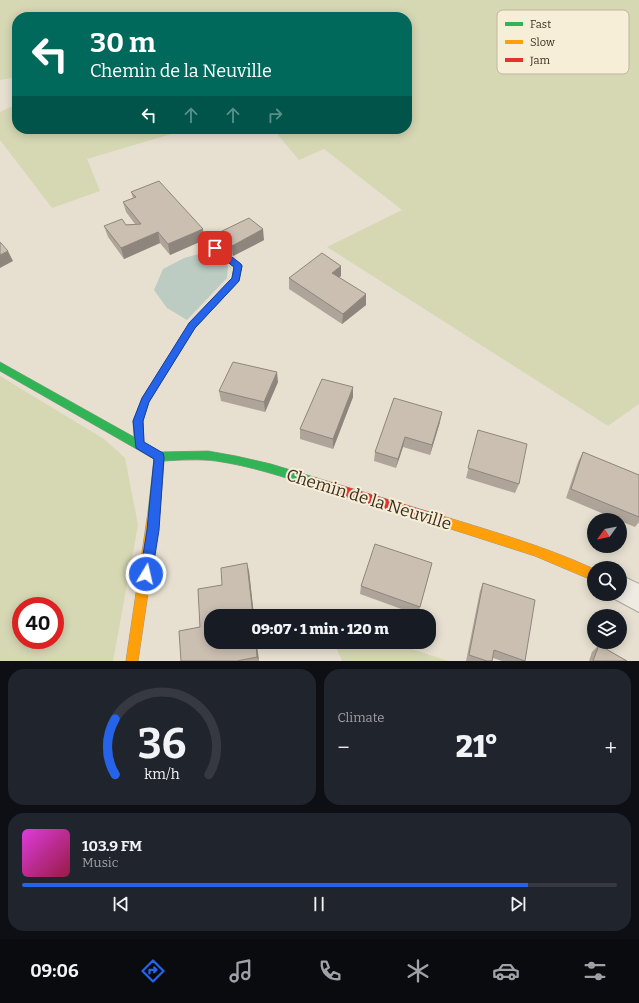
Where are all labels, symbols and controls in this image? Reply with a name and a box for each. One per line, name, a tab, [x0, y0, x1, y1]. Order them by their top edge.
legend	[497, 10, 629, 74]
text: Fast	[530, 18, 551, 31]
text: 30 m	[90, 26, 156, 59]
icon: left	[24, 28, 76, 80]
text: Slow	[530, 36, 555, 49]
text: Jam	[529, 54, 550, 67]
text: Chemin de la Neuville	[90, 60, 272, 82]
icon: left	[138, 104, 160, 126]
icon: ahead	[180, 104, 202, 126]
icon: ahead	[222, 104, 244, 126]
icon: right	[264, 104, 286, 126]
pin	[198, 231, 232, 265]
icon: arrive	[204, 237, 226, 259]
street label: Chemin de la Neuville	[284, 464, 454, 535]
north arrow	[587, 513, 627, 553]
map controls	[587, 513, 627, 649]
position arrow	[125, 553, 167, 595]
button: search	[587, 561, 627, 601]
speed limit sign: 40	[12, 597, 64, 649]
button: layers	[587, 609, 627, 649]
text: 09:07 · 1 min · 120 m	[251, 620, 389, 638]
text: Climate	[338, 710, 384, 725]
text: 36	[137, 719, 186, 769]
text: 21°	[456, 729, 498, 765]
text: −	[338, 734, 350, 761]
text: +	[604, 734, 617, 761]
text: km/h	[144, 766, 180, 783]
text: 103.9 FM	[82, 837, 142, 855]
text: Music	[82, 855, 118, 870]
icon: previous	[110, 893, 132, 915]
icon: pause	[308, 893, 330, 915]
icon: next	[507, 893, 529, 915]
icon: directions	[139, 957, 167, 985]
icon: music	[227, 957, 255, 985]
icon: phone	[316, 957, 344, 985]
icon: climate	[404, 957, 432, 985]
icon: car	[492, 957, 520, 985]
icon: filters	[581, 957, 609, 985]
text: 09:06	[30, 960, 79, 982]

